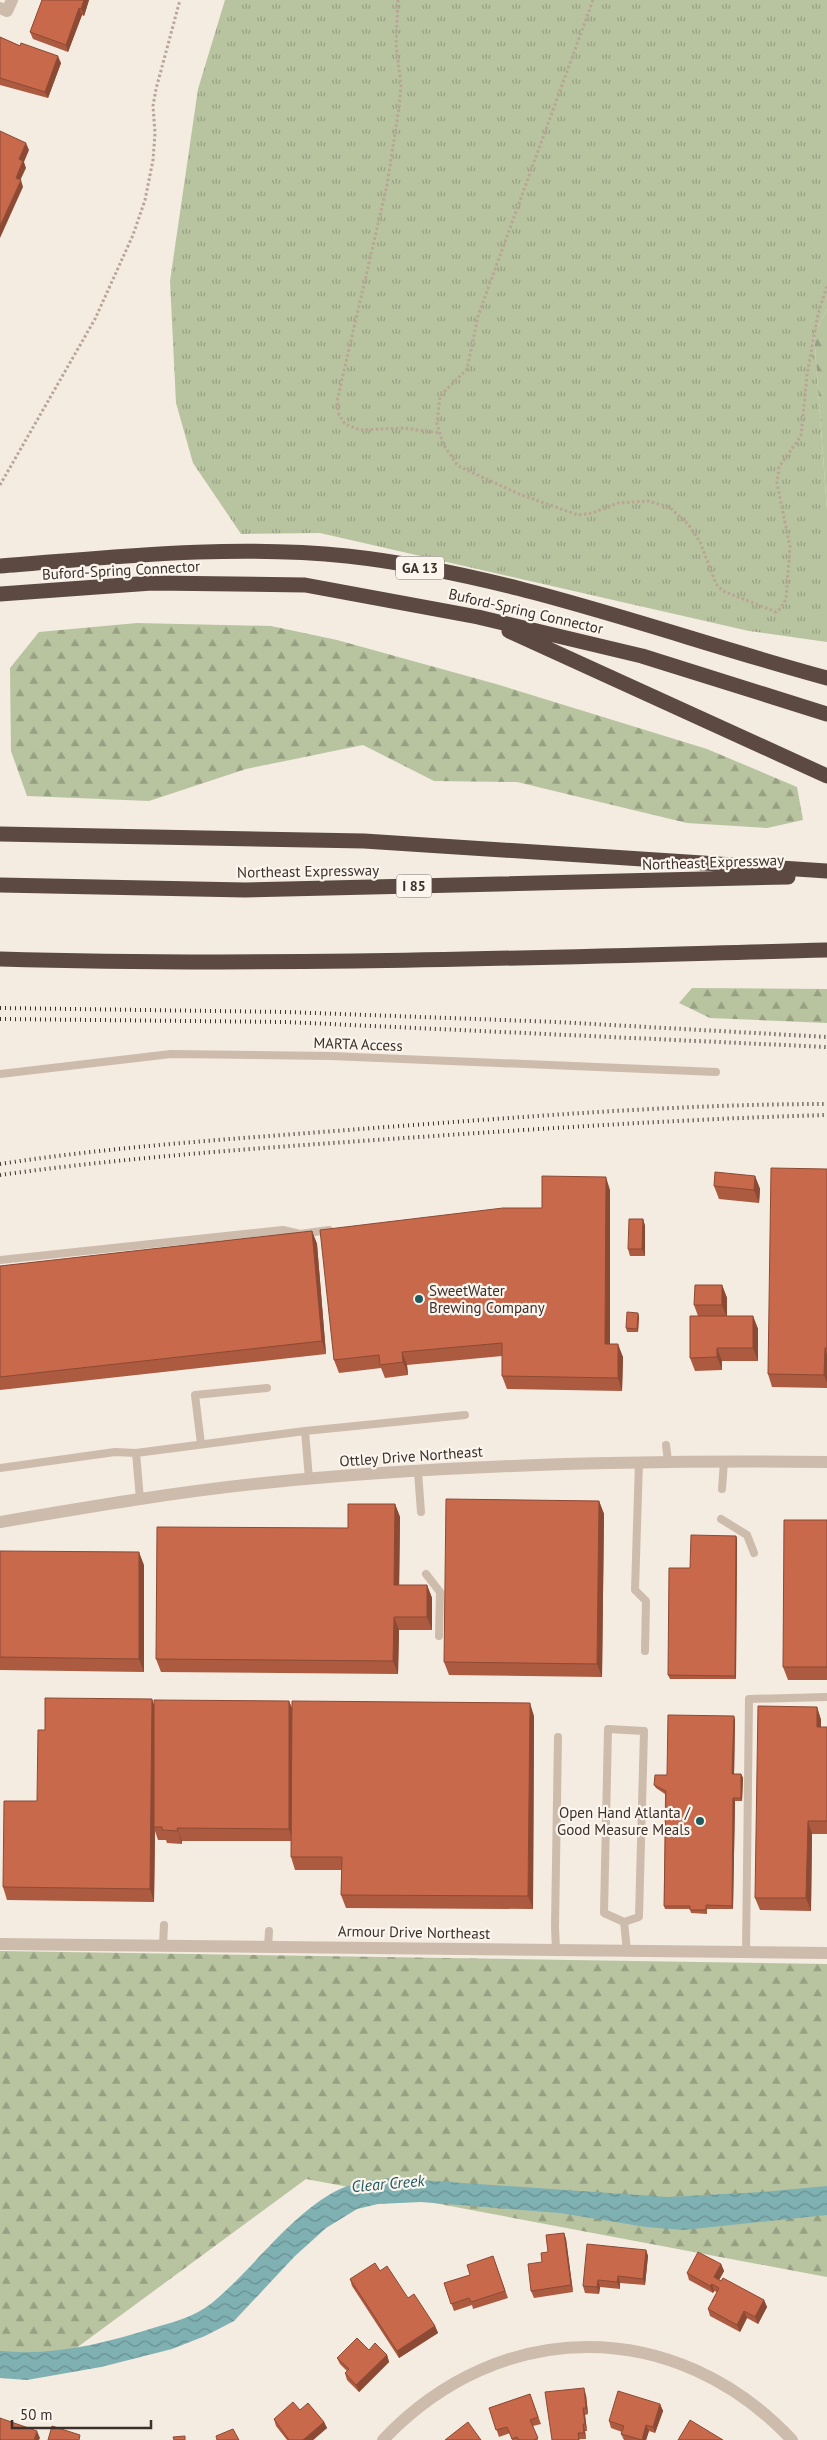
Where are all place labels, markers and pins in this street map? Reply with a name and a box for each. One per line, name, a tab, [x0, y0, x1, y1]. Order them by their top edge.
place label: SweetWater Brewing Company	[429, 1281, 545, 1317]
marker: SweetWater Brewing Company	[413, 1293, 425, 1305]
place label: Open Hand Atlanta / Good Measure Meals	[557, 1803, 691, 1839]
marker: Open Hand Atlanta / Good Measure Meals	[694, 1815, 706, 1827]

